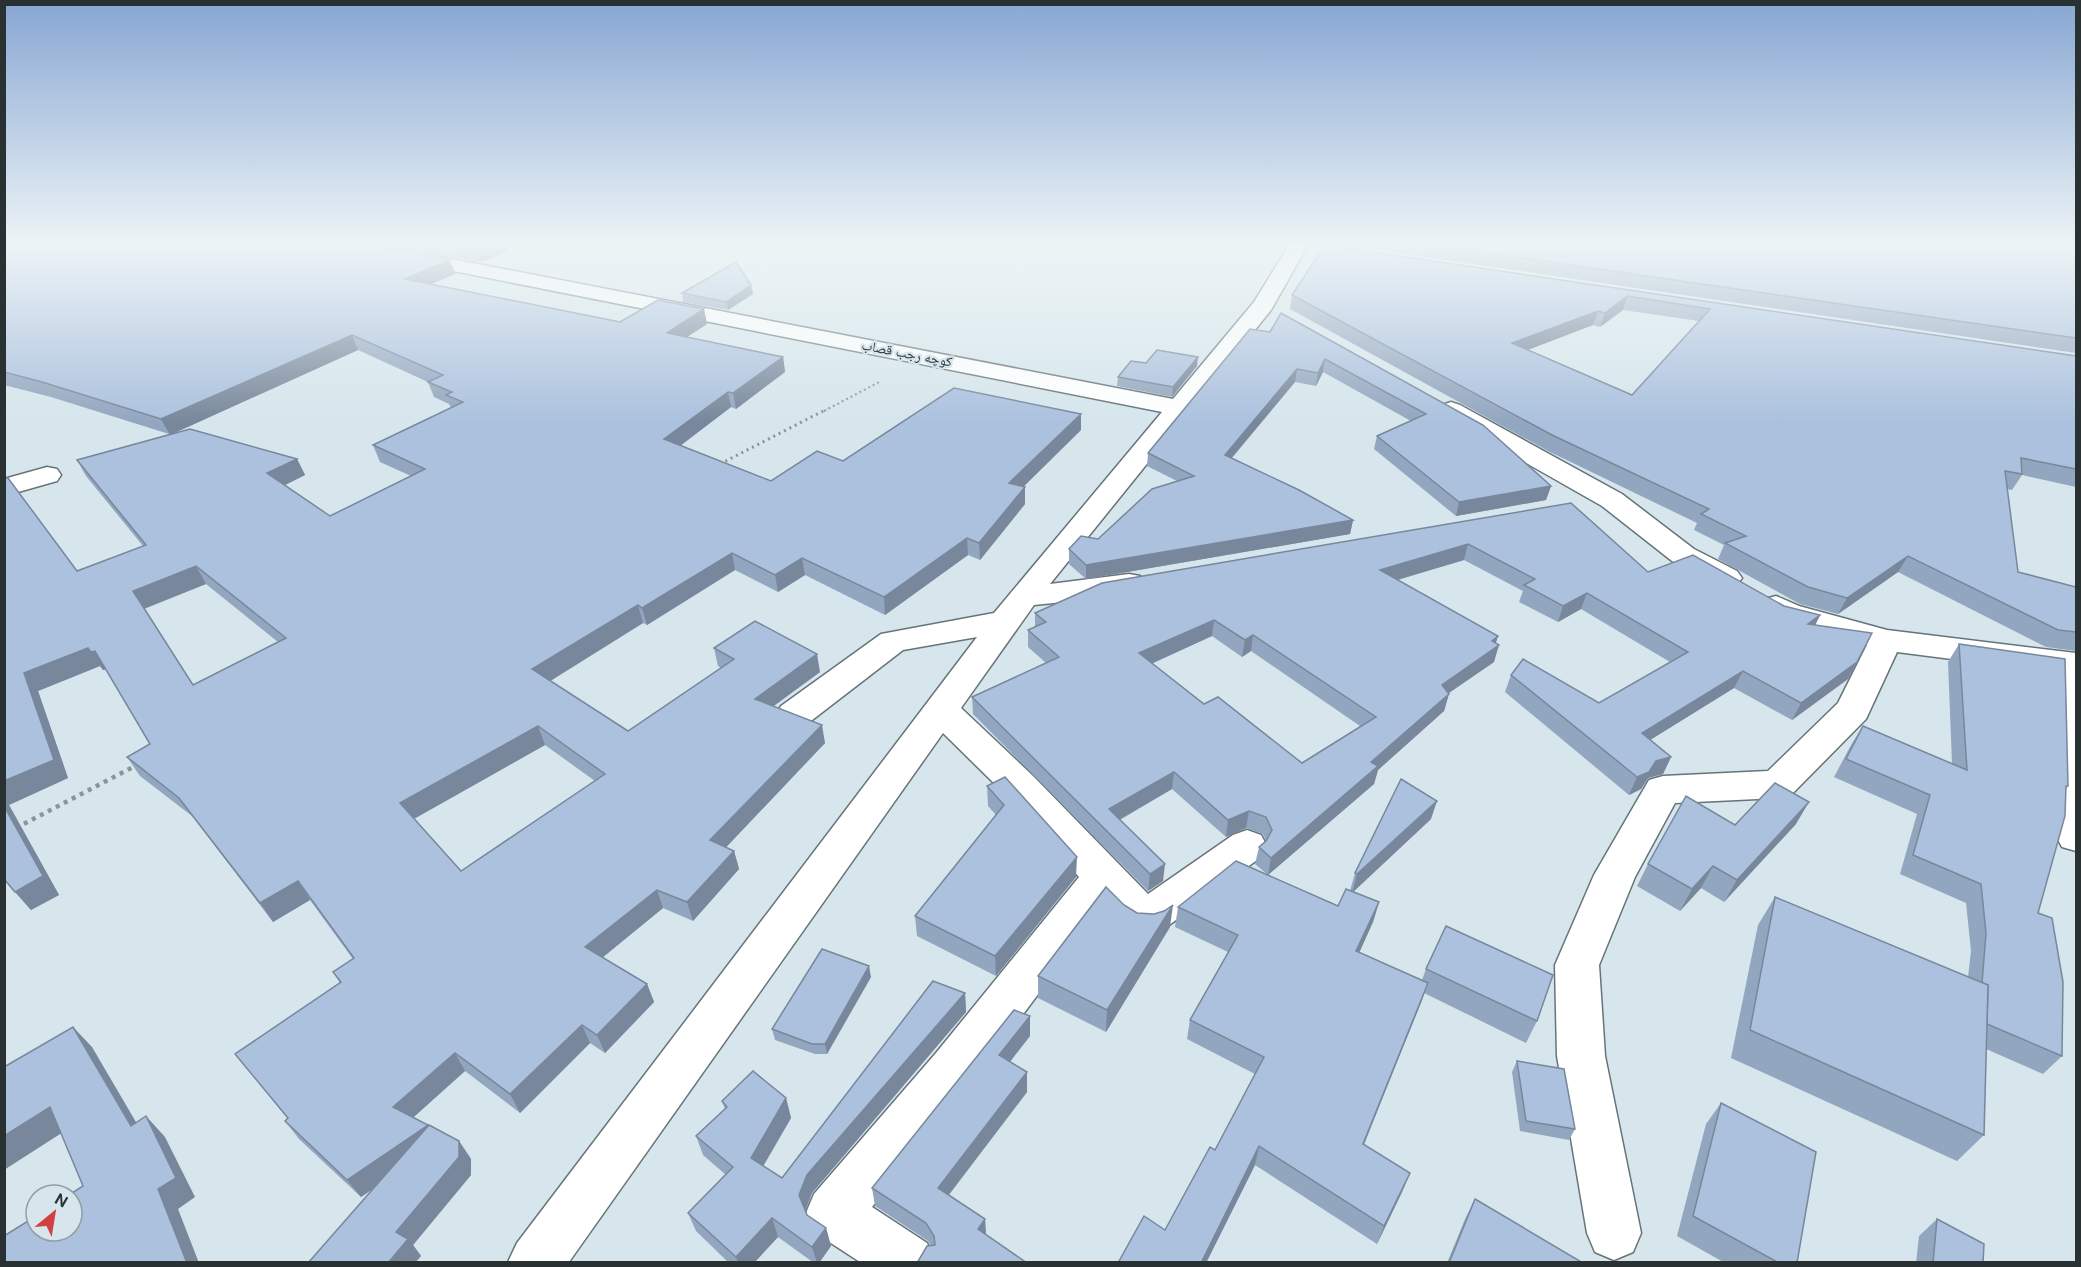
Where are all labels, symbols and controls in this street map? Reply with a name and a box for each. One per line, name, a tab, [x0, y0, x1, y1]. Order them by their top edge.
street label: کوچه رجب قصاب	[860, 335, 954, 371]
north arrow	[24, 1183, 84, 1243]
text: N	[51, 1188, 72, 1212]

